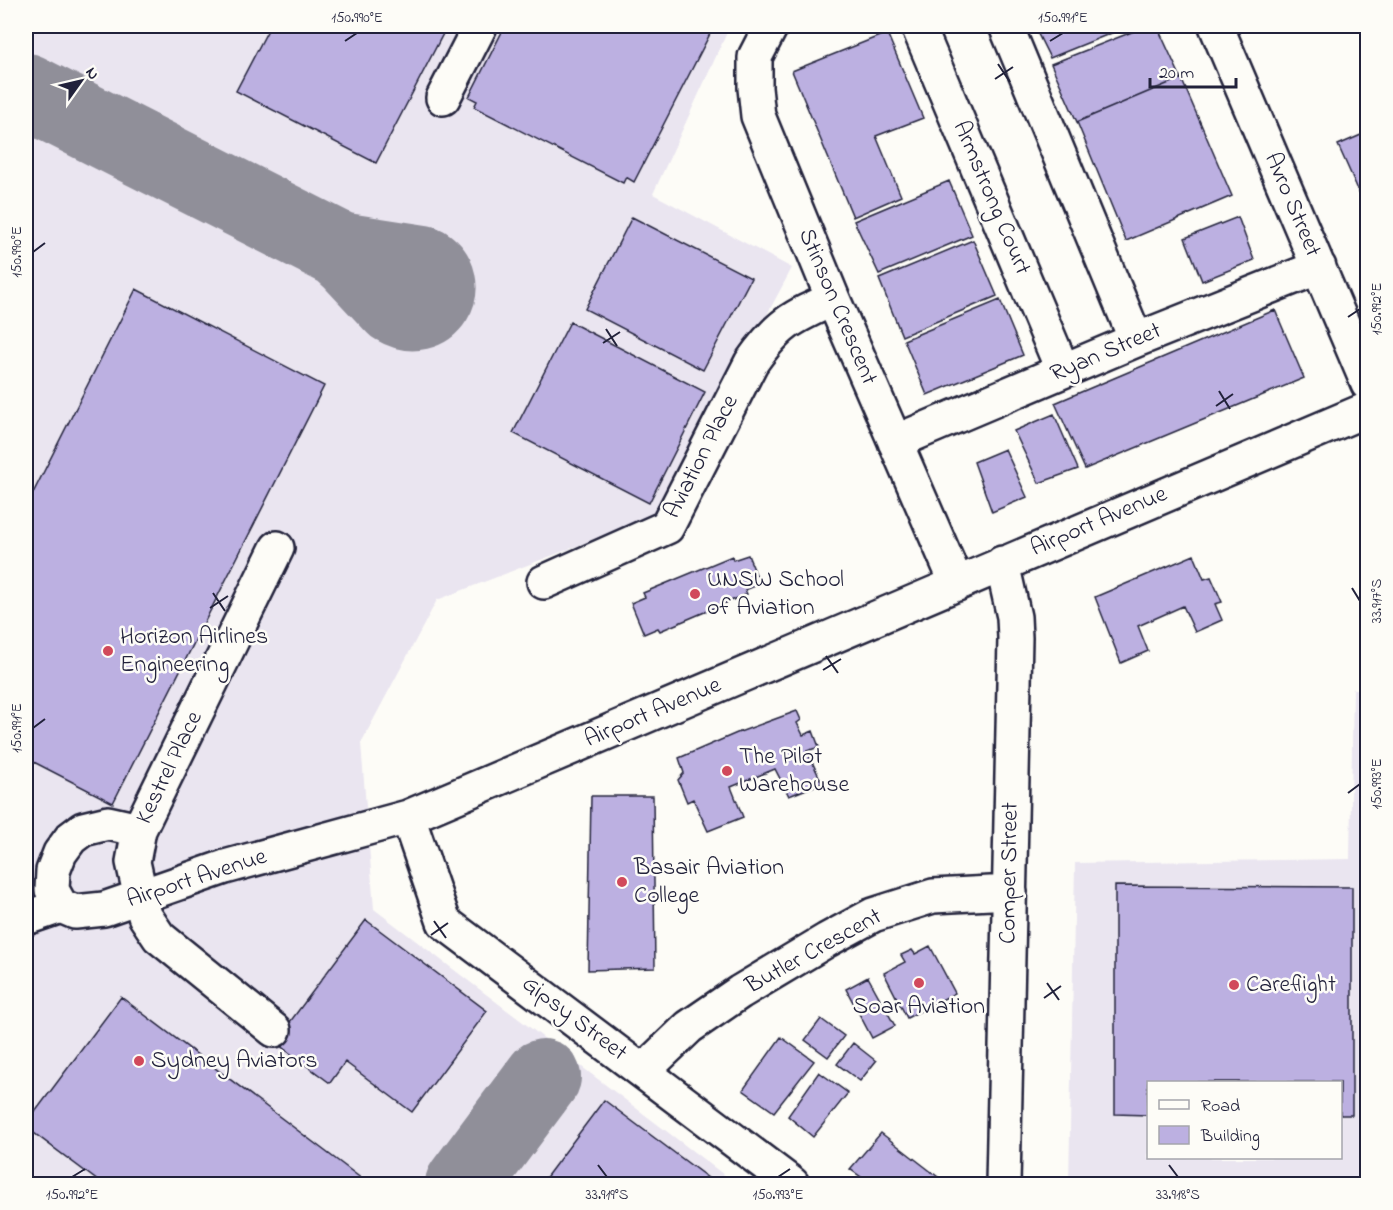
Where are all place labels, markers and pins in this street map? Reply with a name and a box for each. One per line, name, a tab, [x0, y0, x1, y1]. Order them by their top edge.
place label: UNSW School of Aviation	[707, 563, 844, 626]
marker: UNSW School of Aviation	[688, 587, 702, 601]
place label: Horizon Airlines Engineering	[120, 620, 268, 683]
marker: Horizon Airlines Engineering	[101, 644, 115, 658]
place label: The Pilot Warehouse	[739, 740, 850, 803]
marker: The Pilot Warehouse	[720, 764, 734, 778]
place label: Basair Aviation College	[633, 851, 784, 914]
marker: Basair Aviation College	[615, 875, 629, 889]
place label: Careflight	[1246, 968, 1336, 1003]
marker: Soar Aviation	[912, 976, 926, 990]
marker: Careflight	[1227, 978, 1241, 992]
place label: Soar Aviation	[853, 990, 985, 1025]
place label: Sydney Aviators	[151, 1044, 317, 1080]
marker: Sydney Aviators	[132, 1054, 146, 1068]

